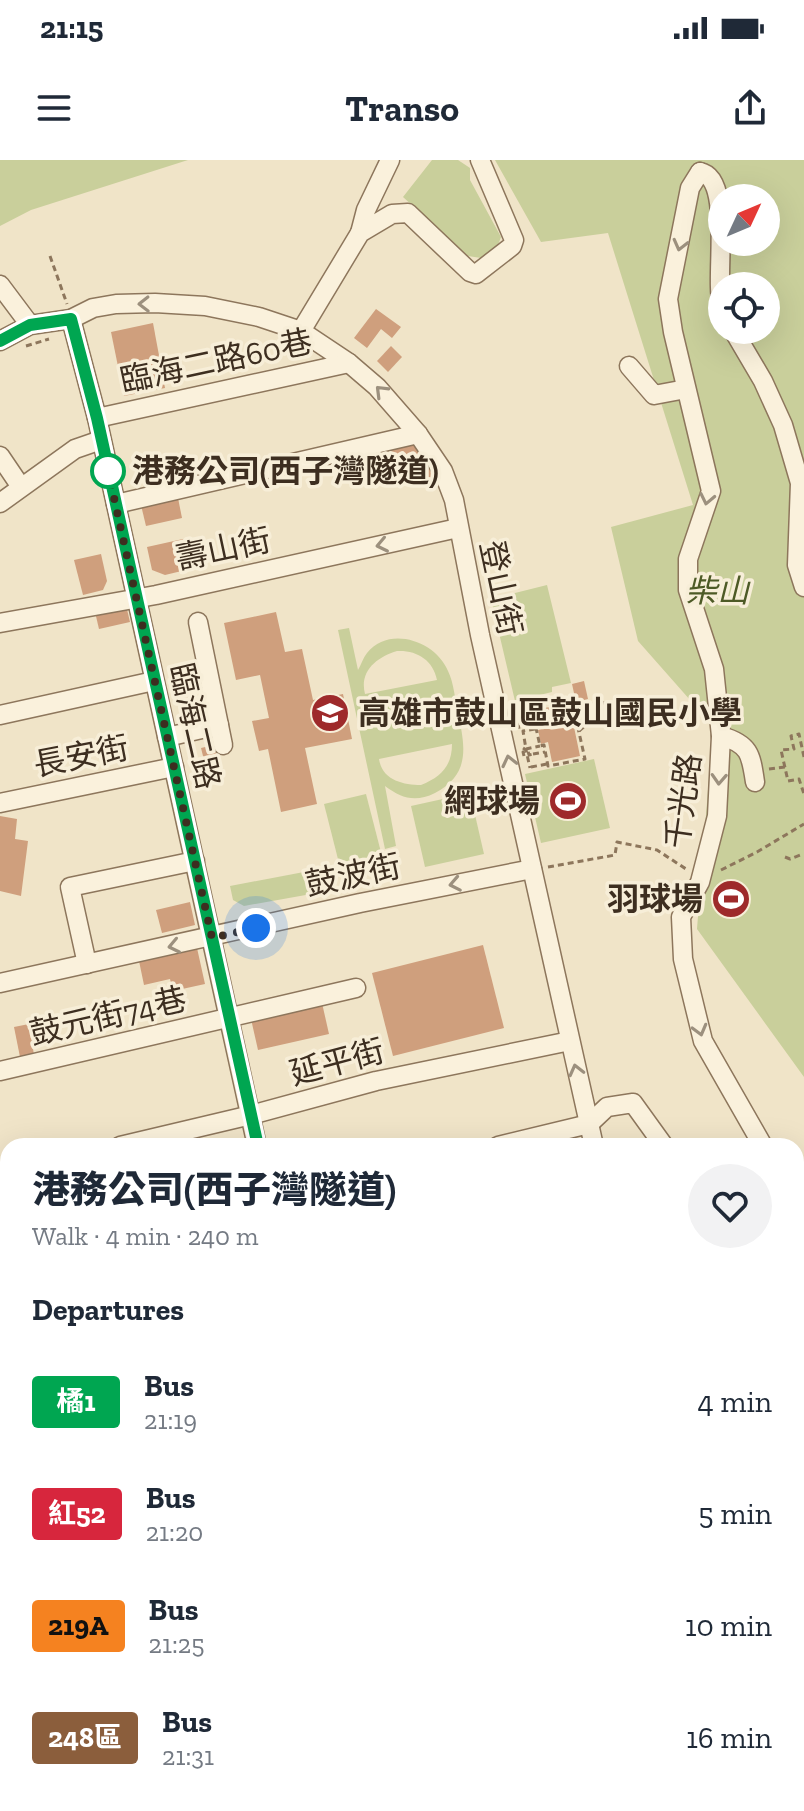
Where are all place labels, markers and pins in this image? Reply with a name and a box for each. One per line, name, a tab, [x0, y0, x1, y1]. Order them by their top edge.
place label: 港務公司(西子灣隧道)	[132, 452, 439, 490]
marker: 港務公司(西子灣隧道)	[91, 454, 125, 488]
school or university icon: 高雄市鼓山區鼓山國民小學	[309, 692, 351, 734]
place label: 高雄市鼓山區鼓山國民小學	[358, 694, 742, 732]
sports icon: 網球場	[547, 780, 589, 822]
place label: 網球場	[444, 782, 540, 820]
sports icon: 羽球場	[710, 878, 752, 920]
place label: 羽球場	[607, 880, 703, 918]

